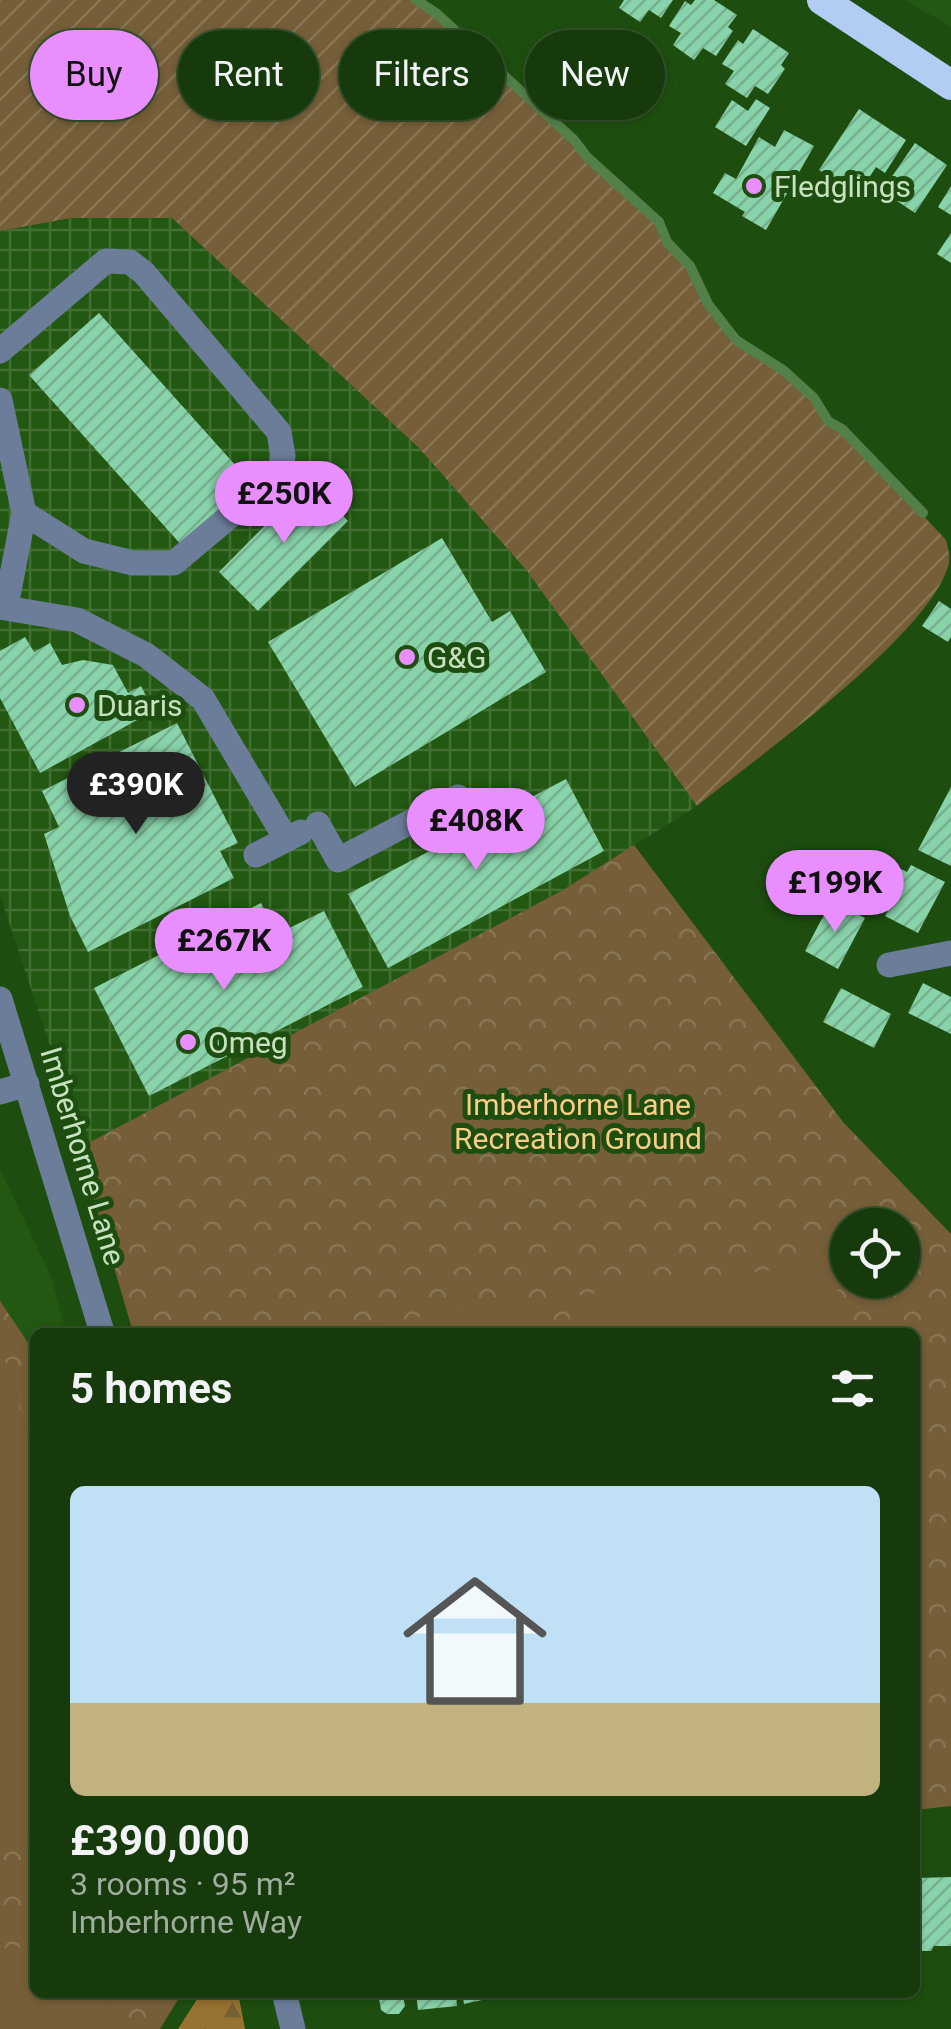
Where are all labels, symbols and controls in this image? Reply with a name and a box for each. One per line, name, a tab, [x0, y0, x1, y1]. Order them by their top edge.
chip: Buy	[30, 30, 158, 120]
chip: Rent	[178, 30, 319, 120]
chip: Filters	[339, 30, 505, 120]
chip: New	[525, 30, 665, 120]
place label: Fledglings	[774, 169, 911, 204]
marker: Fledglings	[743, 175, 765, 197]
pin: £250K	[214, 461, 354, 546]
text: £250K	[237, 474, 331, 512]
place label: G&G	[427, 640, 487, 675]
marker: G&G	[396, 646, 418, 668]
place label: Duaris	[97, 688, 183, 723]
marker: Duaris	[66, 694, 88, 716]
pin: £390K	[66, 752, 206, 837]
text: £390K	[89, 765, 183, 803]
pin: £408K	[406, 788, 546, 873]
text: £408K	[429, 801, 523, 839]
pin: £199K	[765, 850, 905, 935]
text: £199K	[788, 863, 882, 901]
pin: £267K	[154, 908, 294, 993]
text: £267K	[177, 921, 271, 959]
place label: Omeg	[208, 1025, 288, 1060]
marker: Omeg	[177, 1031, 199, 1053]
street label: Imberhorne Lane	[33, 1043, 133, 1269]
park label: Imberhorne Lane Recreation Ground	[454, 1087, 702, 1156]
map controls	[830, 1208, 920, 1298]
button: locate	[830, 1208, 920, 1298]
icon: filters	[825, 1361, 880, 1416]
text: 5 homes	[70, 1364, 232, 1413]
icon: home	[385, 1551, 565, 1731]
text: £390,000	[70, 1816, 250, 1865]
text: 3 rooms · 95 m²	[70, 1865, 295, 1903]
text: Imberhorne Way	[70, 1903, 302, 1941]

